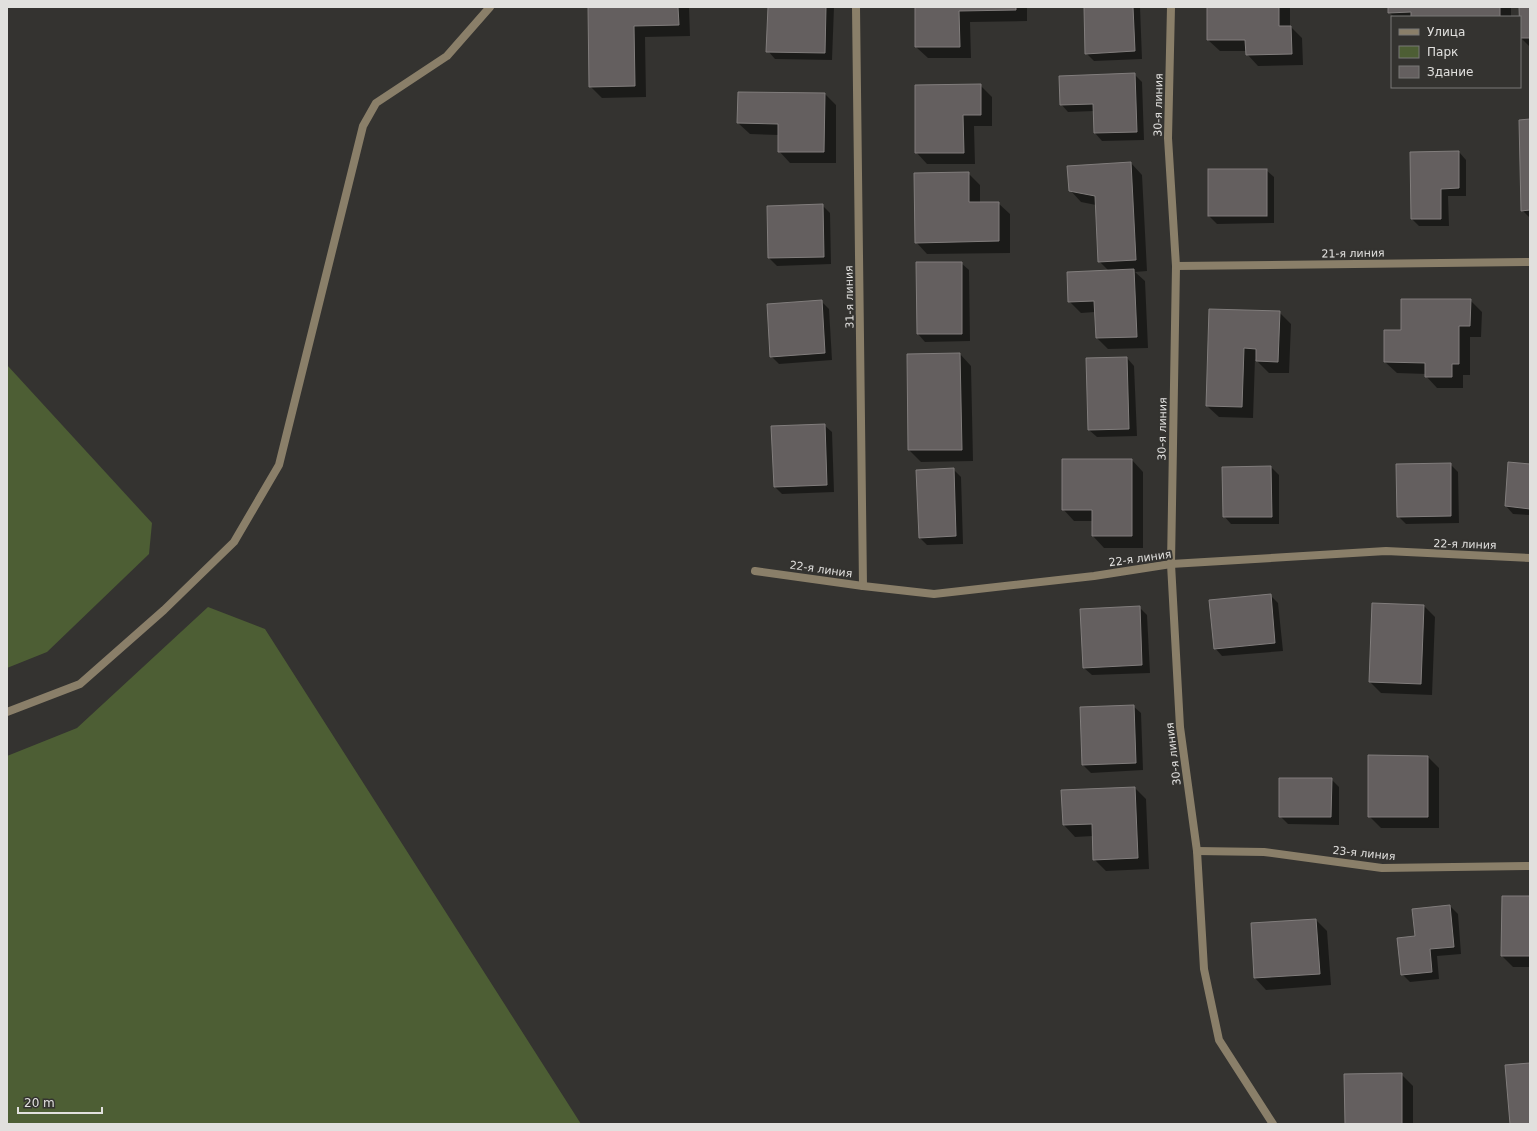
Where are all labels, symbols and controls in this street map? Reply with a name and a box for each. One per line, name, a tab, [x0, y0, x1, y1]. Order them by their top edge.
legend	[1391, 16, 1521, 88]
text: Улица	[1427, 25, 1465, 39]
text: Парк	[1427, 45, 1458, 59]
text: Здание	[1427, 65, 1473, 79]
street label: 30-я линия	[1151, 73, 1166, 137]
street label: 21-я линия	[1321, 246, 1385, 261]
street label: 31-я линия	[842, 265, 857, 329]
street label: 30-я линия	[1155, 397, 1170, 461]
street label: 22-я линия	[1433, 537, 1497, 552]
street label: 22-я линия	[1108, 548, 1172, 569]
street label: 22-я линия	[789, 559, 853, 580]
street label: 30-я линия	[1163, 722, 1184, 786]
street label: 23-я линия	[1332, 844, 1396, 863]
scale bar	[18, 1089, 102, 1115]
text: 20 m	[24, 1096, 55, 1110]

